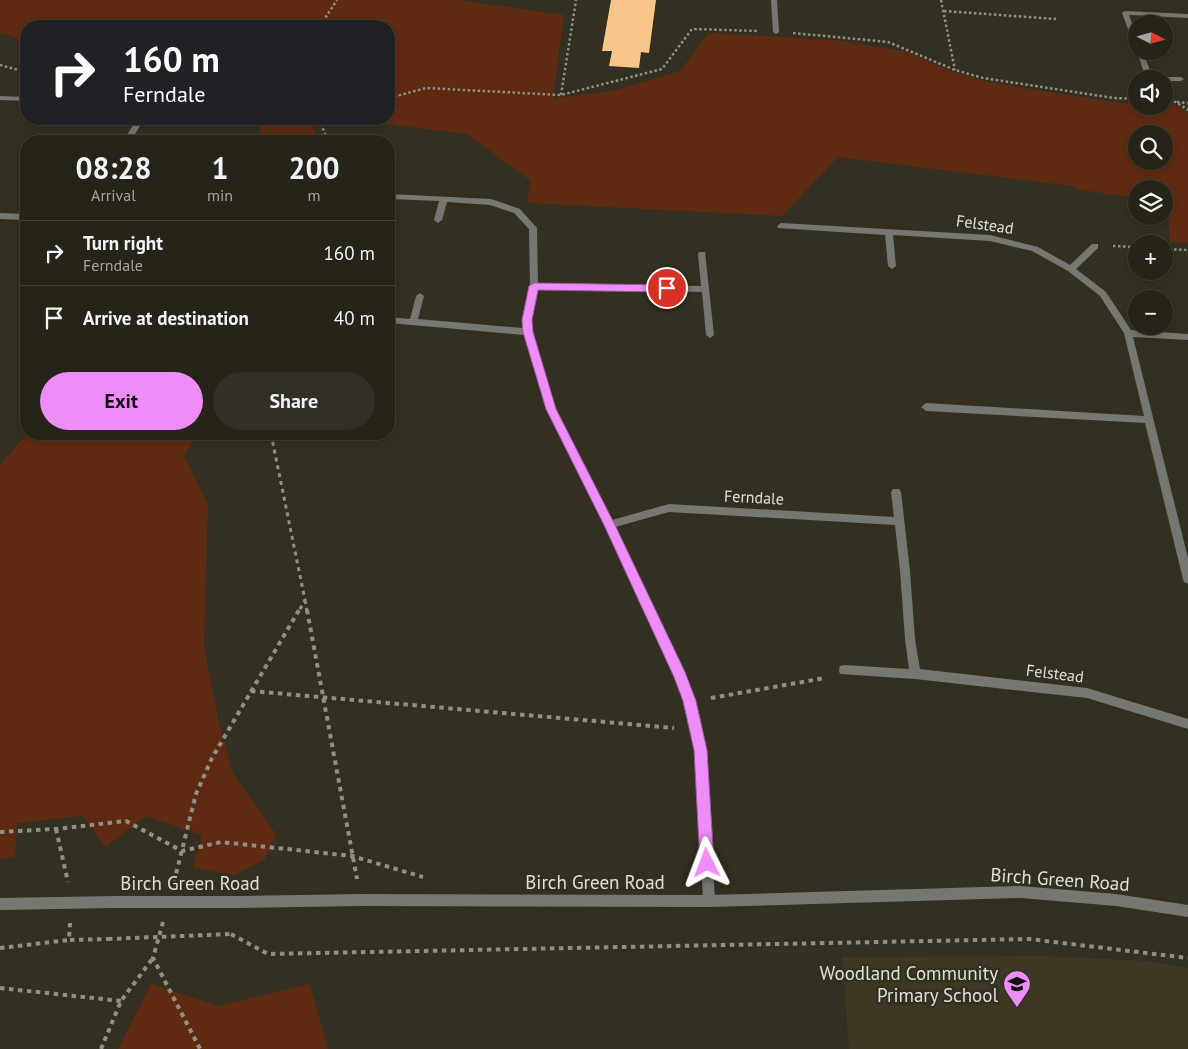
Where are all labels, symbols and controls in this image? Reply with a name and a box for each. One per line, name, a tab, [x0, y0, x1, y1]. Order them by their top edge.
north arrow	[1128, 15, 1172, 60]
map controls	[1128, 15, 1173, 335]
text: 160 m	[123, 36, 220, 82]
icon: right	[40, 40, 105, 105]
button: sound	[1128, 70, 1173, 115]
text: Ferndale	[123, 80, 205, 108]
button: search	[1128, 125, 1173, 170]
text: 08:28	[75, 148, 152, 187]
text: 1	[212, 148, 229, 187]
text: 200	[288, 148, 340, 187]
button: layers	[1128, 180, 1173, 225]
text: Arrival	[91, 185, 136, 205]
text: min	[207, 185, 233, 205]
text: m	[308, 185, 321, 205]
street label: Felstead	[955, 210, 1015, 238]
text: Turn right	[83, 231, 163, 255]
button: +	[1128, 235, 1173, 280]
icon: right	[40, 239, 68, 267]
text: 160 m	[323, 241, 375, 265]
text: Ferndale	[83, 255, 143, 275]
pin	[646, 267, 688, 309]
icon: arrive	[653, 274, 681, 302]
button: −	[1128, 290, 1173, 335]
icon: arrive	[40, 304, 68, 332]
text: Arrive at destination	[83, 306, 249, 330]
text: 40 m	[334, 306, 375, 330]
button: Exit	[40, 372, 203, 430]
button: Share	[213, 372, 375, 430]
street label: Ferndale	[724, 485, 784, 509]
street label: Felstead	[1025, 660, 1085, 686]
position arrow	[680, 836, 732, 888]
street label: Birch Green Road	[990, 862, 1130, 896]
street label: Birch Green Road	[525, 870, 665, 894]
street label: Birch Green Road	[120, 871, 260, 895]
place label: Woodland Community Primary School	[820, 961, 998, 1007]
school or university icon: Woodland Community Primary School	[1002, 969, 1032, 1008]

